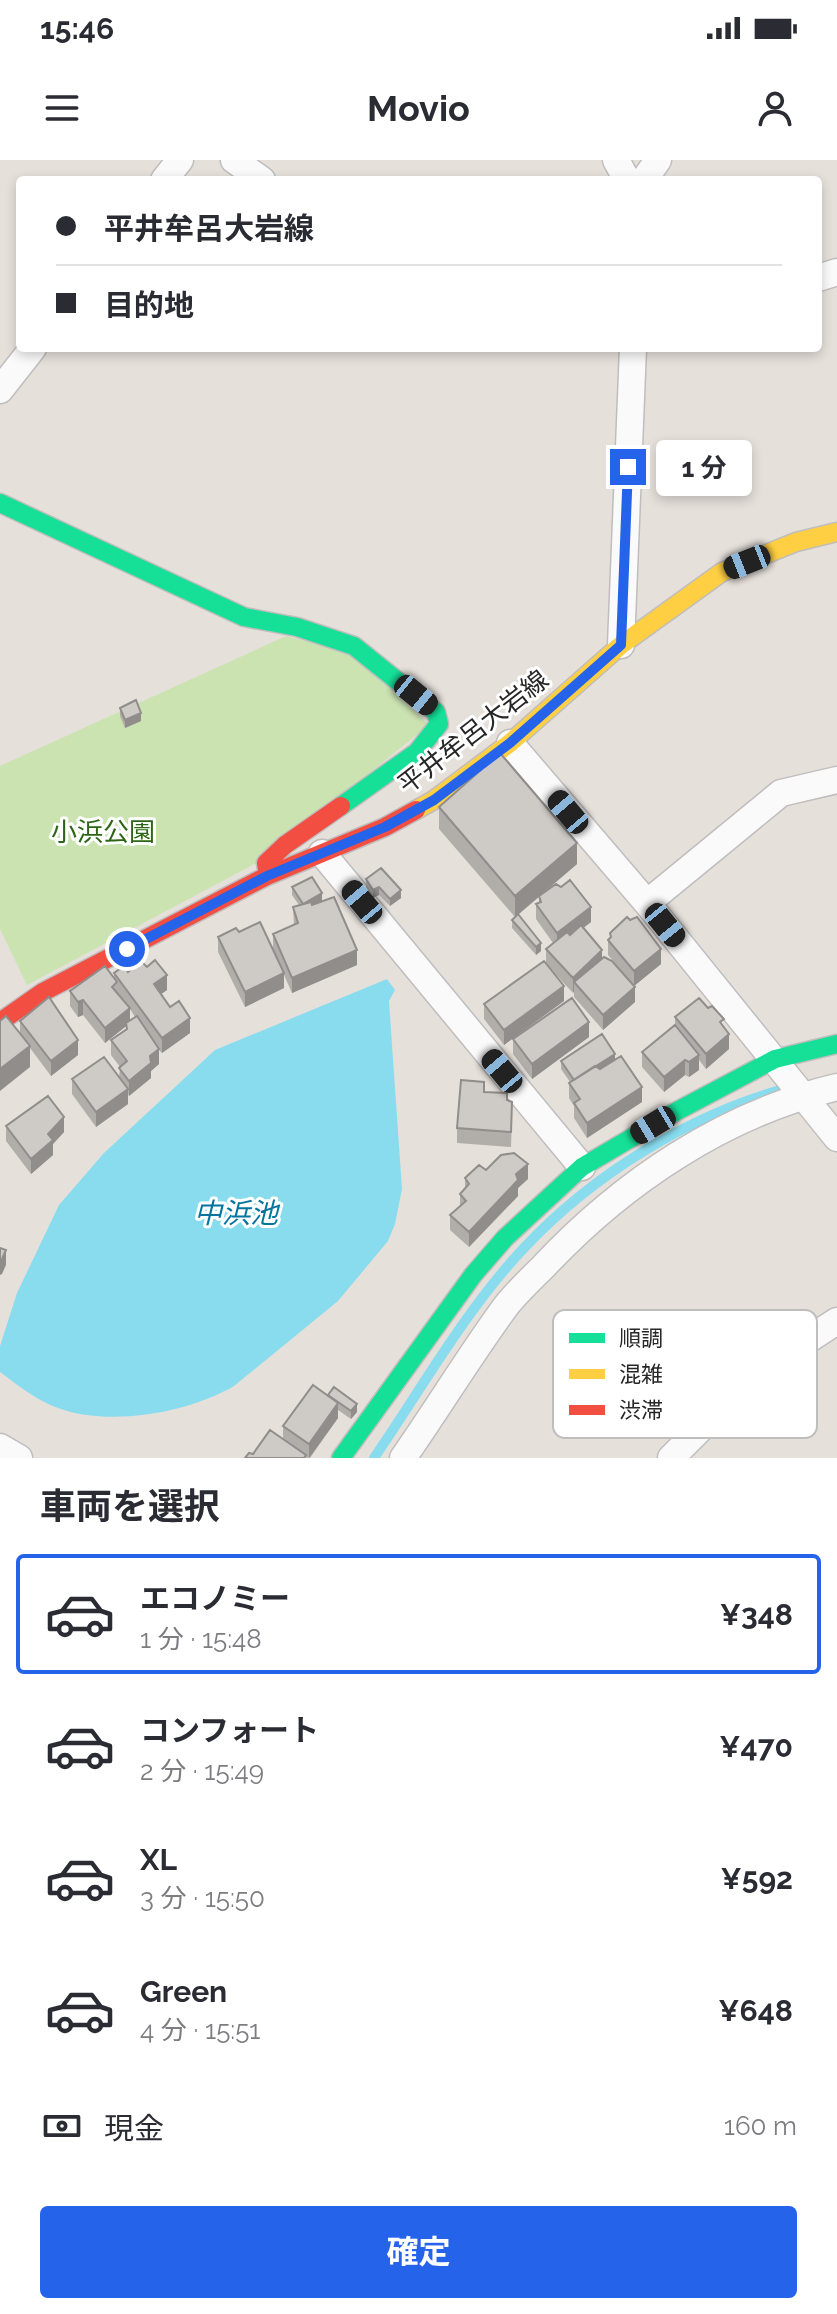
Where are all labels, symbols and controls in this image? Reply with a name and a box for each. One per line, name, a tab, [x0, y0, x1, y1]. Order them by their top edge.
text: 15:46	[40, 11, 114, 46]
icon: menu	[40, 86, 84, 130]
icon: person	[753, 86, 797, 130]
text: Movio	[367, 87, 470, 129]
text: 平井牟呂大岩線	[104, 211, 314, 246]
text: 目的地	[104, 288, 194, 323]
callout: 1 分	[656, 439, 752, 495]
route end	[610, 449, 646, 485]
text: 1 分	[681, 453, 727, 483]
car	[720, 542, 774, 582]
street label: 平井牟呂大岩線	[392, 664, 554, 800]
car	[390, 671, 442, 719]
car	[543, 786, 593, 838]
park label: 小浜公園	[51, 817, 155, 847]
car	[337, 876, 387, 928]
car	[641, 899, 689, 951]
route start	[109, 931, 145, 967]
car	[477, 1045, 527, 1097]
car	[626, 1102, 680, 1148]
water label: 中浜池	[194, 1197, 281, 1230]
legend	[553, 1310, 817, 1438]
text: 順調	[619, 1325, 663, 1351]
text: 混雑	[619, 1361, 663, 1387]
text: 渋滞	[619, 1397, 663, 1423]
text: 車両を選択	[40, 1485, 220, 1527]
icon: car	[44, 1578, 116, 1650]
text: エコノミー	[140, 1581, 290, 1616]
text: ¥348	[720, 1597, 793, 1632]
text: 1 分 · 15:48	[140, 1624, 262, 1654]
icon: car	[44, 1710, 116, 1782]
text: コンフォート	[140, 1713, 319, 1748]
text: ¥470	[719, 1729, 793, 1764]
text: 2 分 · 15:49	[140, 1756, 264, 1786]
icon: car	[44, 1842, 116, 1914]
text: XL	[140, 1842, 177, 1877]
text: ¥592	[720, 1861, 793, 1896]
text: 3 分 · 15:50	[140, 1883, 265, 1913]
icon: car	[44, 1974, 116, 2046]
text: Green	[140, 1974, 227, 2009]
text: ¥648	[718, 1993, 793, 2028]
text: 4 分 · 15:51	[140, 2015, 260, 2045]
icon: cash	[40, 2104, 84, 2148]
text: 現金	[104, 2111, 164, 2146]
text: 160 m	[724, 2111, 797, 2141]
button: 確定	[40, 2206, 797, 2298]

